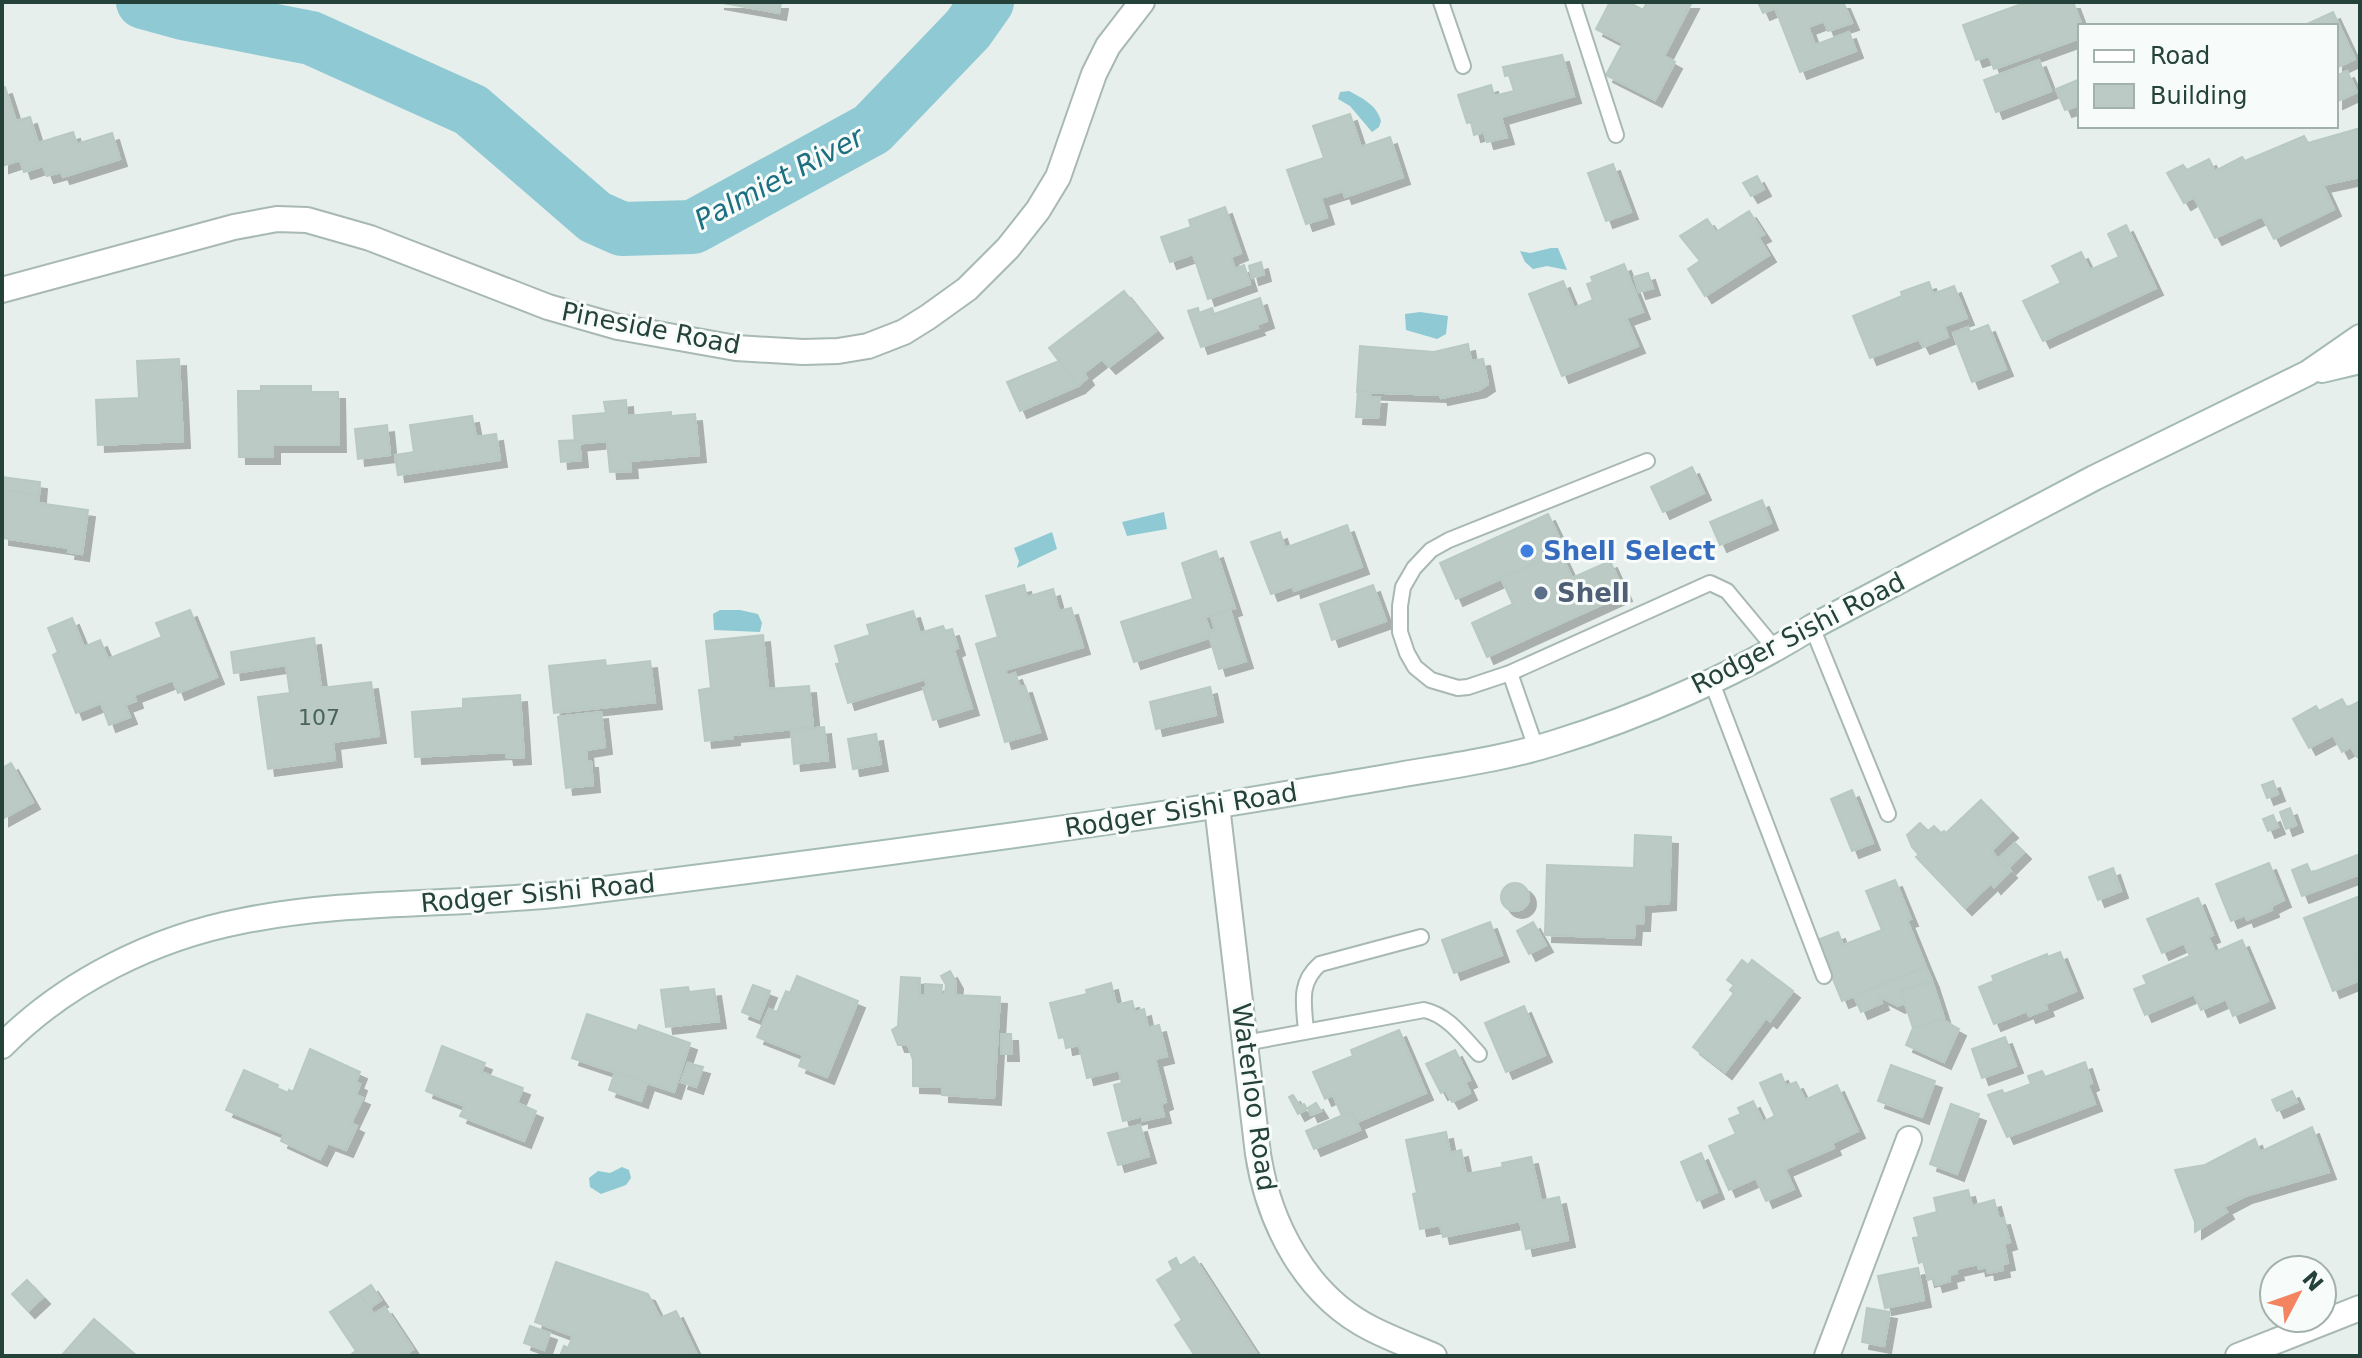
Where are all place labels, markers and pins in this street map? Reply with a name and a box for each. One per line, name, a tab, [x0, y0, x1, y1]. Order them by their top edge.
place label: Shell Select	[1543, 536, 1716, 566]
marker: Shell Select	[1518, 542, 1536, 560]
place label: Shell	[1557, 578, 1630, 608]
marker: Shell	[1532, 584, 1550, 602]

